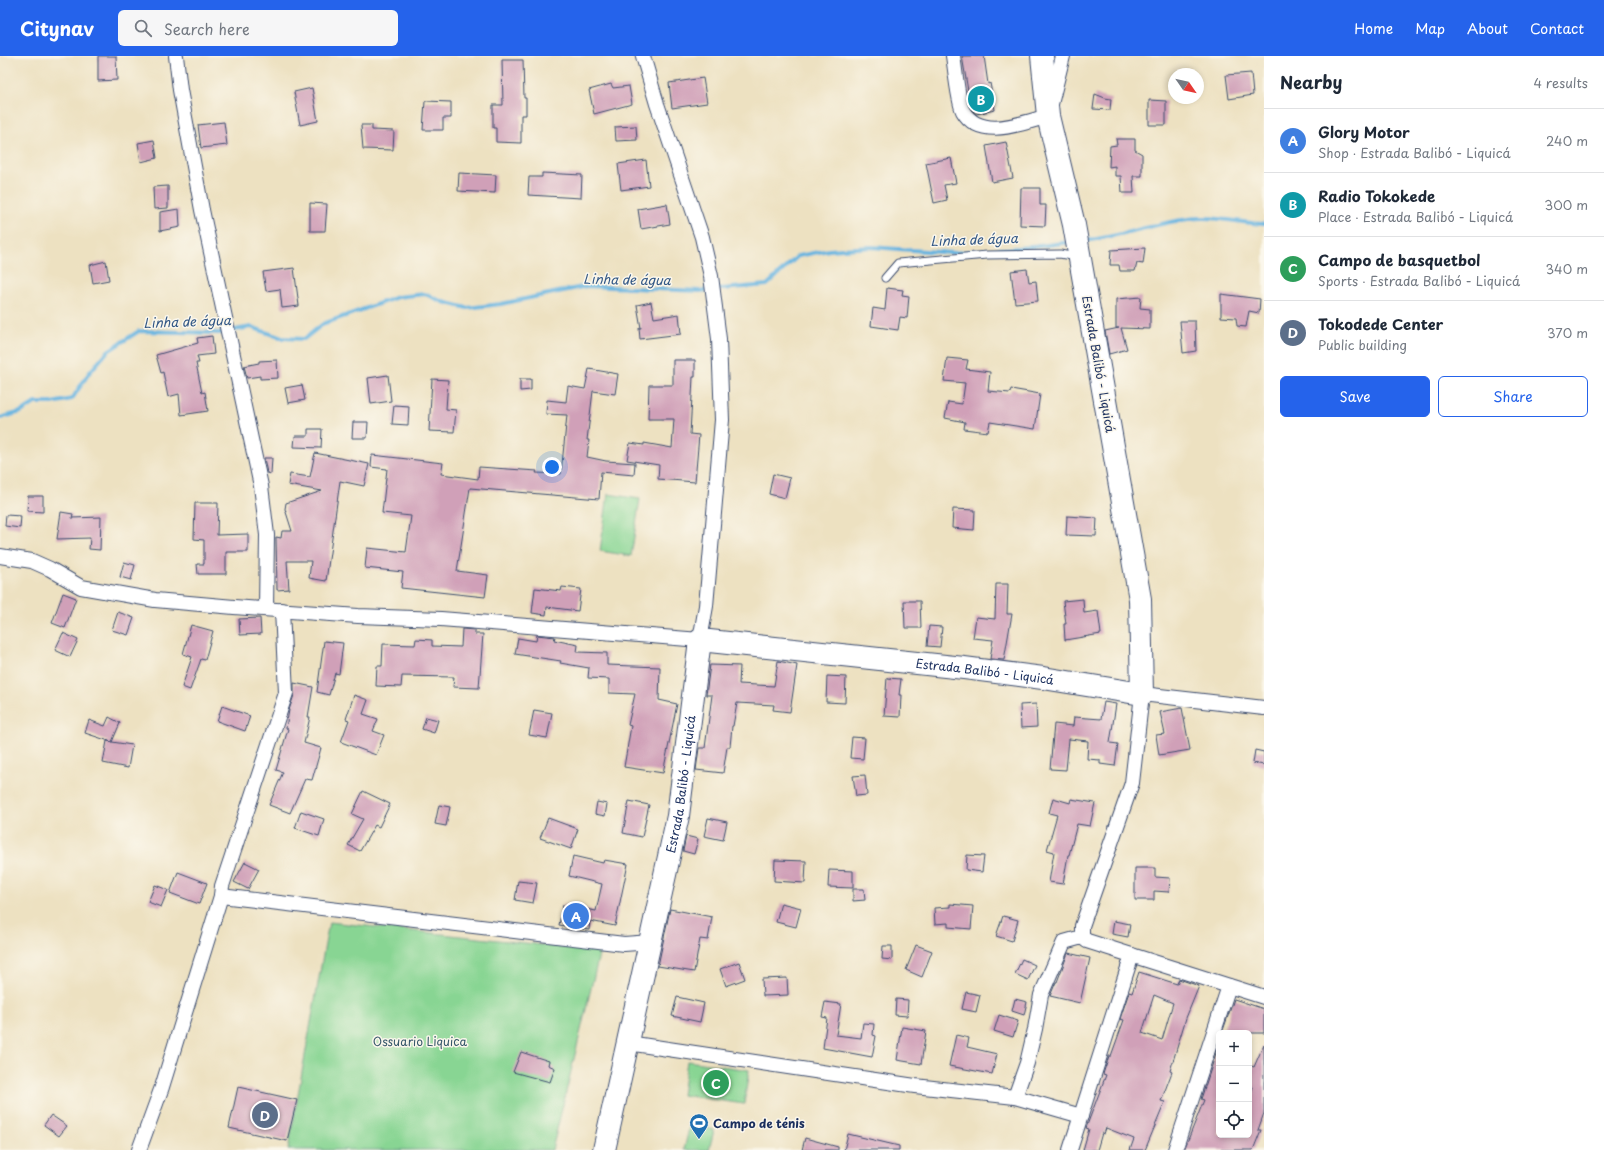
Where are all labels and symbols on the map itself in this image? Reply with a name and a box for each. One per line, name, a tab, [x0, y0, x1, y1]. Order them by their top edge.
north arrow	[1168, 68, 1204, 104]
pin: B	[968, 84, 994, 114]
water label: Linha de água	[930, 228, 1019, 250]
water label: Linha de água	[583, 269, 672, 289]
street label: Estrada Balibó - Liquicá	[1078, 294, 1120, 434]
water label: Linha de água	[143, 310, 232, 332]
your location	[542, 457, 562, 477]
street label: Estrada Balibó - Liquicá	[915, 654, 1056, 689]
street label: Estrada Balibó - Liquicá	[661, 714, 700, 855]
pin: A	[563, 901, 589, 931]
park label: Ossuario Liquica	[373, 1032, 468, 1050]
pin: C	[703, 1068, 729, 1098]
pin: D	[252, 1100, 278, 1130]
sports icon: Campo de ténis	[688, 1112, 710, 1140]
place label: Campo de ténis	[713, 1114, 805, 1132]

